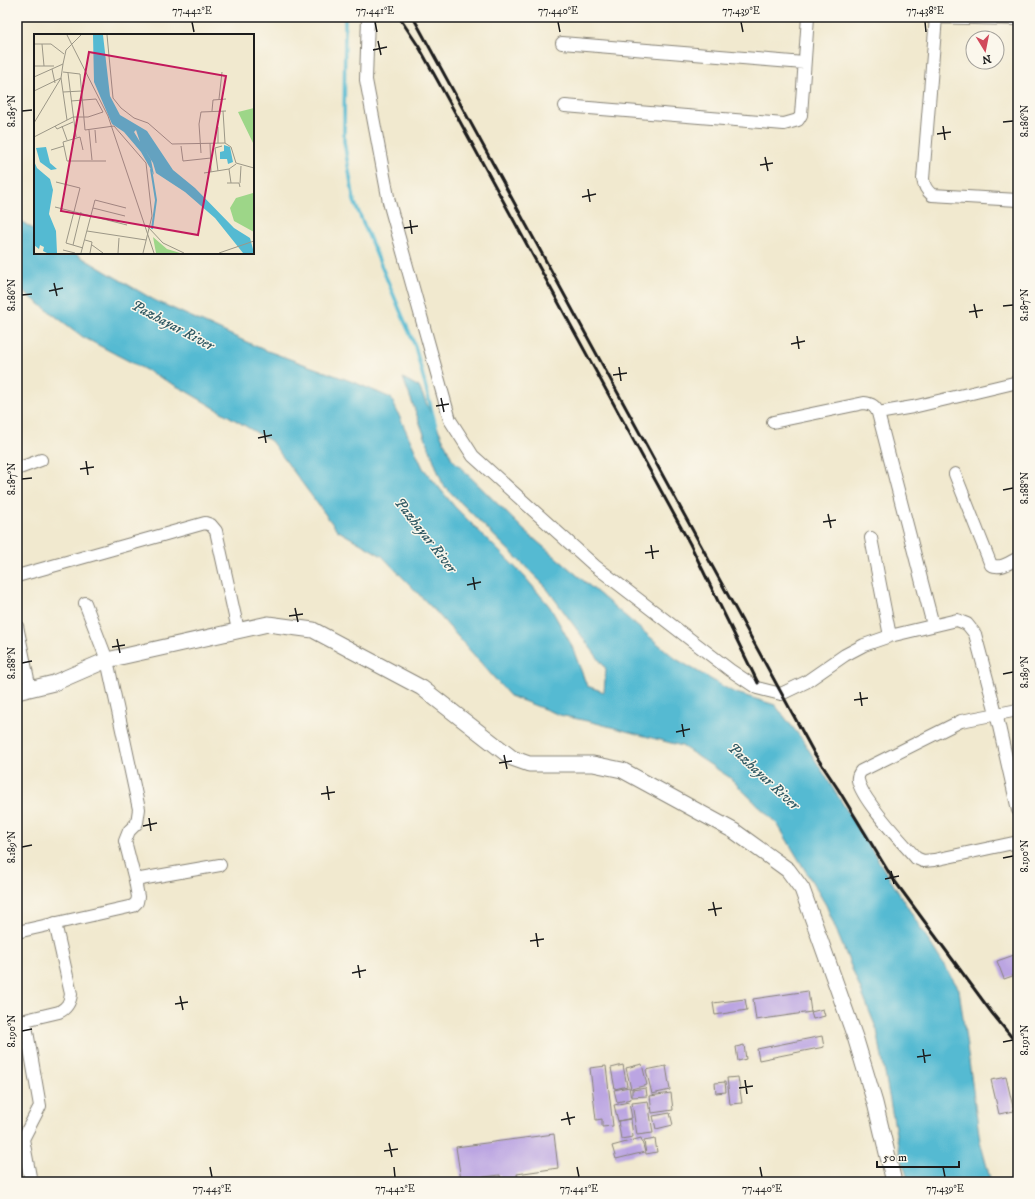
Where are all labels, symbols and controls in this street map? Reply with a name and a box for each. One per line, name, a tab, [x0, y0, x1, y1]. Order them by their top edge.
text: 77.442°E	[172, 5, 212, 17]
text: 77.441°E	[356, 5, 394, 17]
text: 77.440°E	[538, 5, 578, 17]
text: 77.439°E	[722, 5, 760, 17]
text: 77.438°E	[906, 5, 944, 17]
north arrow	[965, 30, 1005, 70]
inset map	[34, 34, 254, 254]
text: N	[981, 51, 992, 67]
text: 8.185°N	[6, 95, 18, 127]
text: 8.186°N	[1019, 105, 1031, 137]
text: 8.186°N	[6, 279, 18, 311]
text: 8.187°N	[1019, 289, 1031, 321]
water label: Pazhayar River	[128, 296, 219, 356]
text: 8.187°N	[6, 463, 18, 495]
text: 8.188°N	[1019, 472, 1031, 504]
water label: Pazhayar River	[390, 494, 462, 578]
text: 8.188°N	[6, 647, 18, 679]
text: 8.189°N	[1019, 656, 1031, 688]
water label: Pazhayar River	[724, 738, 805, 815]
text: 8.189°N	[6, 831, 18, 863]
text: 8.190°N	[1019, 840, 1031, 872]
text: 8.190°N	[6, 1015, 18, 1047]
text: 8.191°N	[1019, 1024, 1031, 1056]
scale bar	[877, 1143, 959, 1169]
text: 50 m	[883, 1150, 907, 1165]
text: 77.443°E	[193, 1183, 231, 1195]
text: 77.442°E	[375, 1183, 415, 1195]
text: 77.441°E	[560, 1183, 598, 1195]
text: 77.440°E	[742, 1183, 782, 1195]
text: 77.439°E	[926, 1183, 964, 1195]

